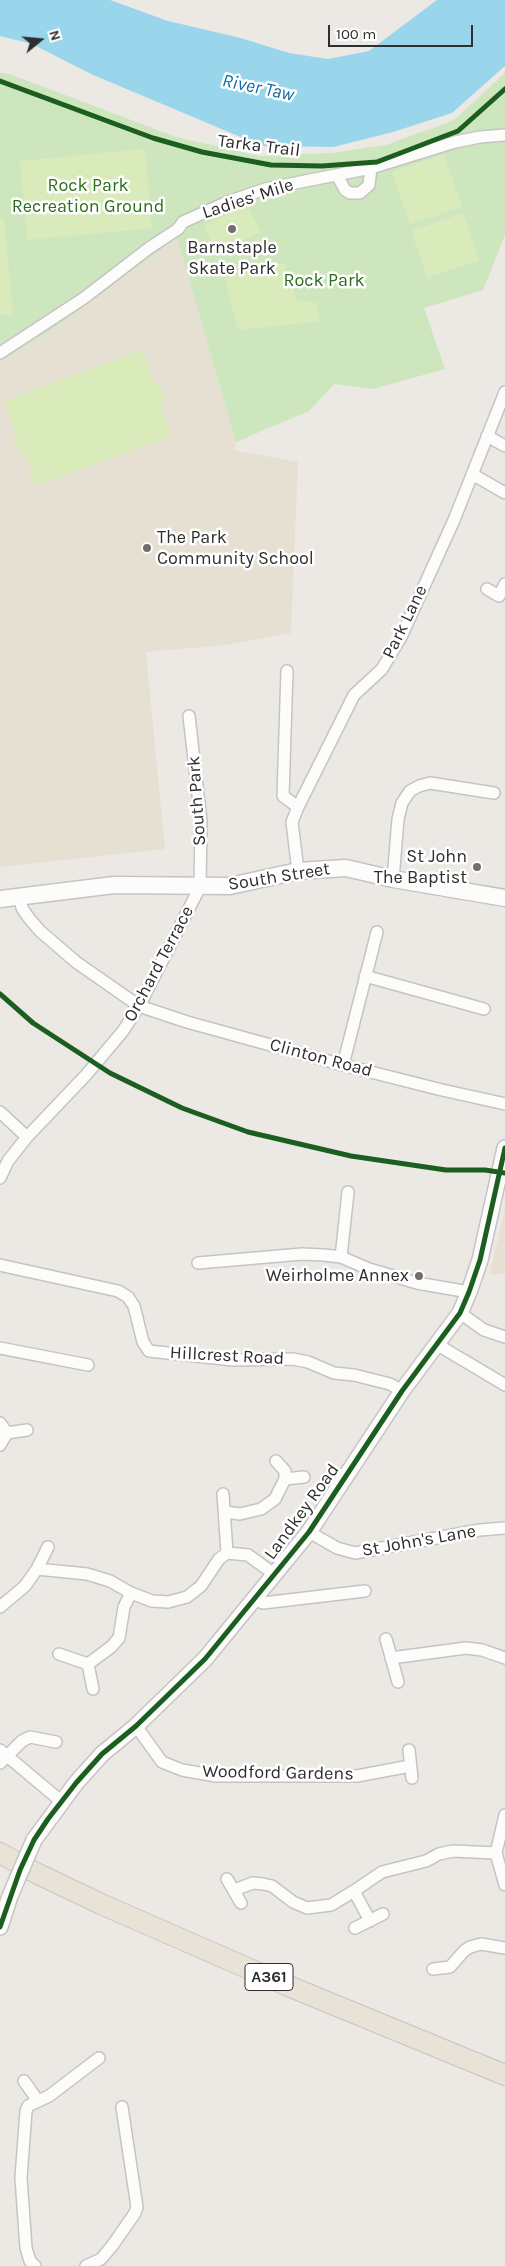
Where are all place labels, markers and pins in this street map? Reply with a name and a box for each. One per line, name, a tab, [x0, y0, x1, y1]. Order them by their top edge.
marker: Barnstaple Skate Park	[226, 223, 238, 235]
place label: Barnstaple Skate Park	[187, 237, 277, 280]
place label: The Park Community School	[157, 527, 314, 570]
marker: The Park Community School	[141, 542, 153, 554]
place label: St John The Baptist	[374, 846, 467, 889]
marker: St John The Baptist	[471, 861, 483, 873]
place label: Weirholme Annex	[266, 1265, 409, 1287]
marker: Weirholme Annex	[413, 1270, 425, 1282]

